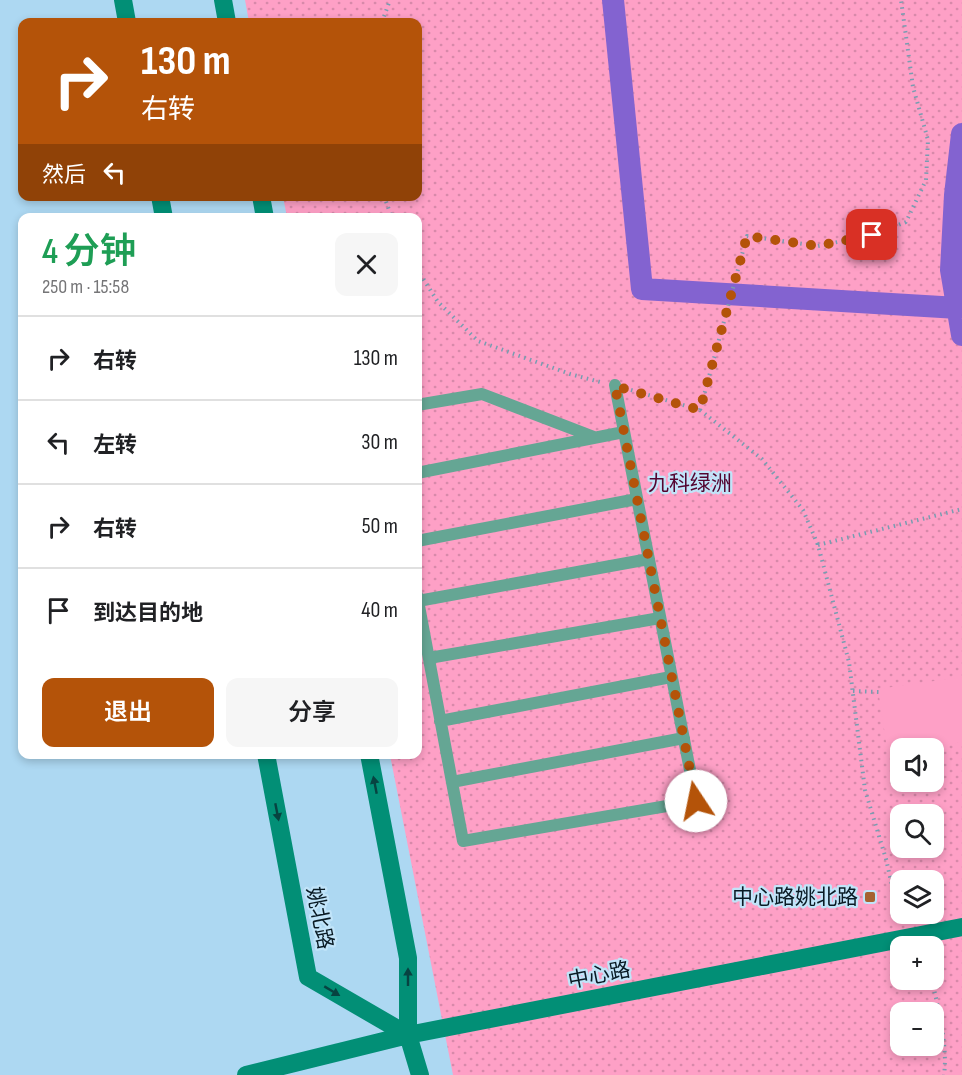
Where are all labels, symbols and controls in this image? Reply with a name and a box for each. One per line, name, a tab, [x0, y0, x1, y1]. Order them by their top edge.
text: 130 m	[141, 36, 231, 87]
icon: right	[42, 42, 120, 120]
text: 右转	[141, 94, 195, 126]
icon: left	[98, 156, 131, 189]
text: 然后	[42, 162, 86, 189]
pin	[846, 209, 897, 260]
icon: arrive	[855, 218, 888, 251]
text: 4 分钟	[42, 231, 136, 274]
button: close	[335, 233, 398, 296]
text: 250 m · 15:58	[42, 275, 129, 299]
icon: right	[42, 342, 75, 375]
text: 130 m	[354, 345, 398, 372]
text: 右转	[93, 348, 137, 375]
icon: left	[42, 426, 75, 459]
text: 30 m	[361, 429, 398, 456]
text: 左转	[93, 432, 137, 459]
park label: 九科绿洲	[648, 471, 732, 496]
icon: right	[42, 510, 75, 543]
text: 50 m	[362, 513, 398, 540]
text: 右转	[93, 516, 137, 543]
icon: arrive	[42, 594, 75, 627]
text: 40 m	[361, 597, 398, 624]
text: 到达目的地	[93, 600, 203, 627]
button: 退出	[42, 678, 214, 747]
button: 分享	[226, 678, 398, 747]
map controls	[890, 738, 944, 1056]
button: sound	[890, 738, 944, 792]
position arrow	[664, 769, 728, 833]
one-way arrow	[370, 775, 379, 794]
one-way arrow	[273, 803, 282, 822]
button: search	[890, 804, 944, 858]
button: layers	[890, 870, 944, 924]
street label: 姚北路	[301, 885, 338, 951]
place label: 中心路姚北路	[732, 885, 858, 910]
marker: 中心路姚北路	[863, 890, 877, 904]
button: +	[890, 936, 944, 990]
street label: 中心路	[566, 957, 632, 994]
one-way arrow	[403, 967, 413, 986]
one-way arrow	[324, 985, 340, 996]
button: −	[890, 1002, 944, 1056]

